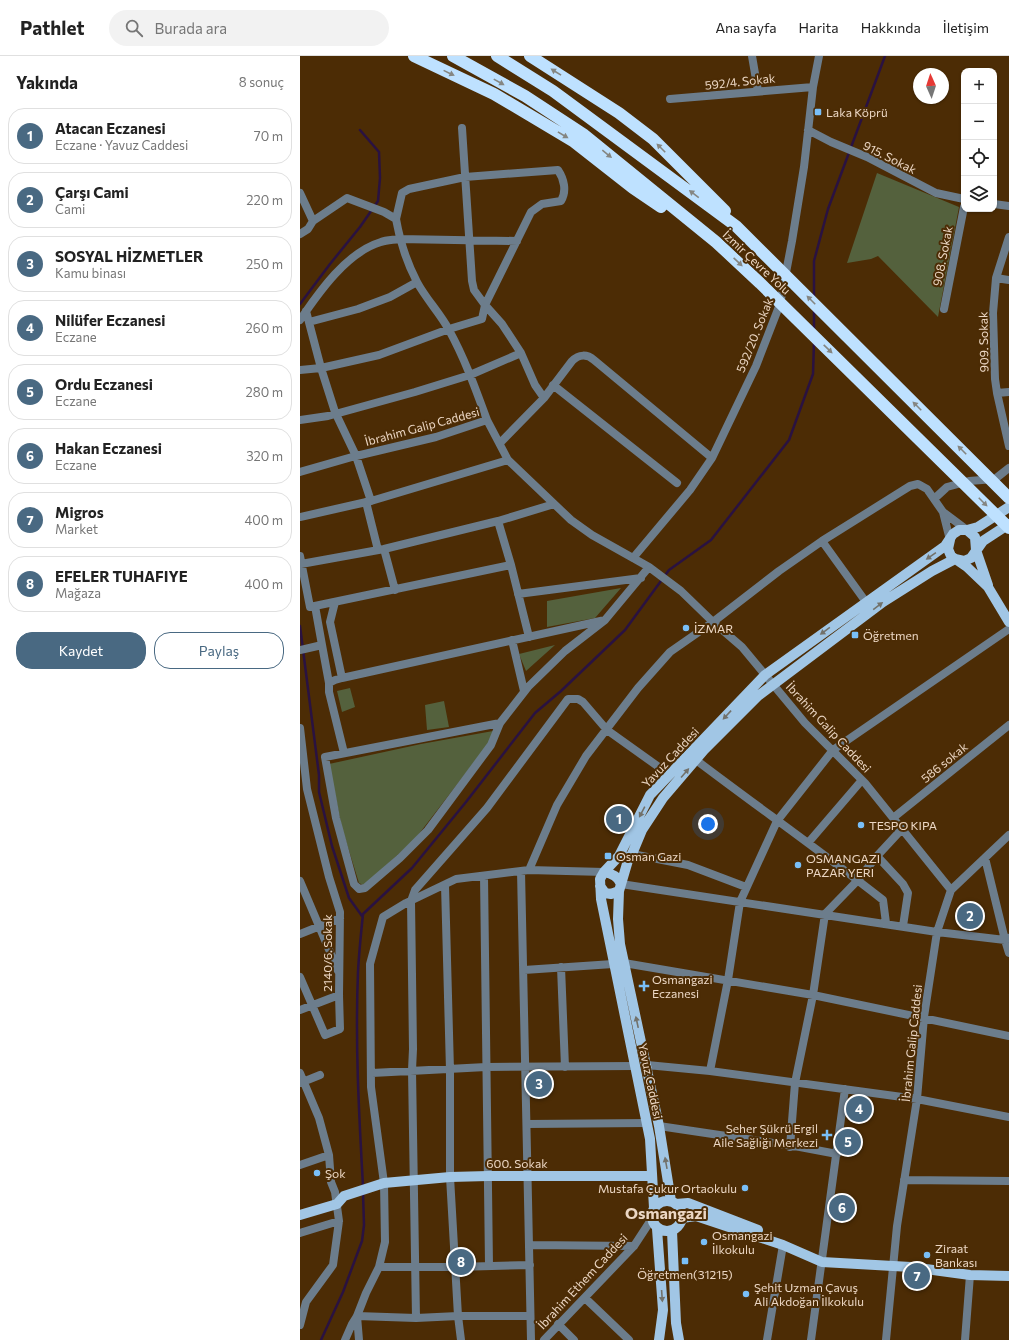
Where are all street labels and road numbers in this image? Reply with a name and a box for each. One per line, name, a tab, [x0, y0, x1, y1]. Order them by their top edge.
street label: 592/4. Sokak	[704, 70, 777, 92]
street label: 915. Sokak	[861, 138, 919, 177]
street label: 908. Sokak	[929, 224, 955, 287]
street label: İzmir Çevre Yolu	[720, 227, 794, 297]
street label: 592/20. Sokak	[733, 295, 775, 374]
street label: 909. Sokak	[975, 311, 991, 373]
street label: İbrahim Galip Caddesi	[363, 404, 481, 448]
street label: İbrahim Galip Caddesi	[784, 679, 874, 775]
street label: Yavuz Caddesi	[639, 724, 701, 790]
street label: 586 sokak	[918, 739, 970, 785]
street label: 2140/6. Sokak	[320, 914, 334, 992]
street label: İbrahim Galip Caddesi	[898, 984, 924, 1102]
street label: Yavuz Caddesi	[636, 1042, 666, 1120]
street label: 600. Sokak	[486, 1156, 548, 1170]
street label: İbrahim Ethem Caddesi	[534, 1230, 630, 1332]

